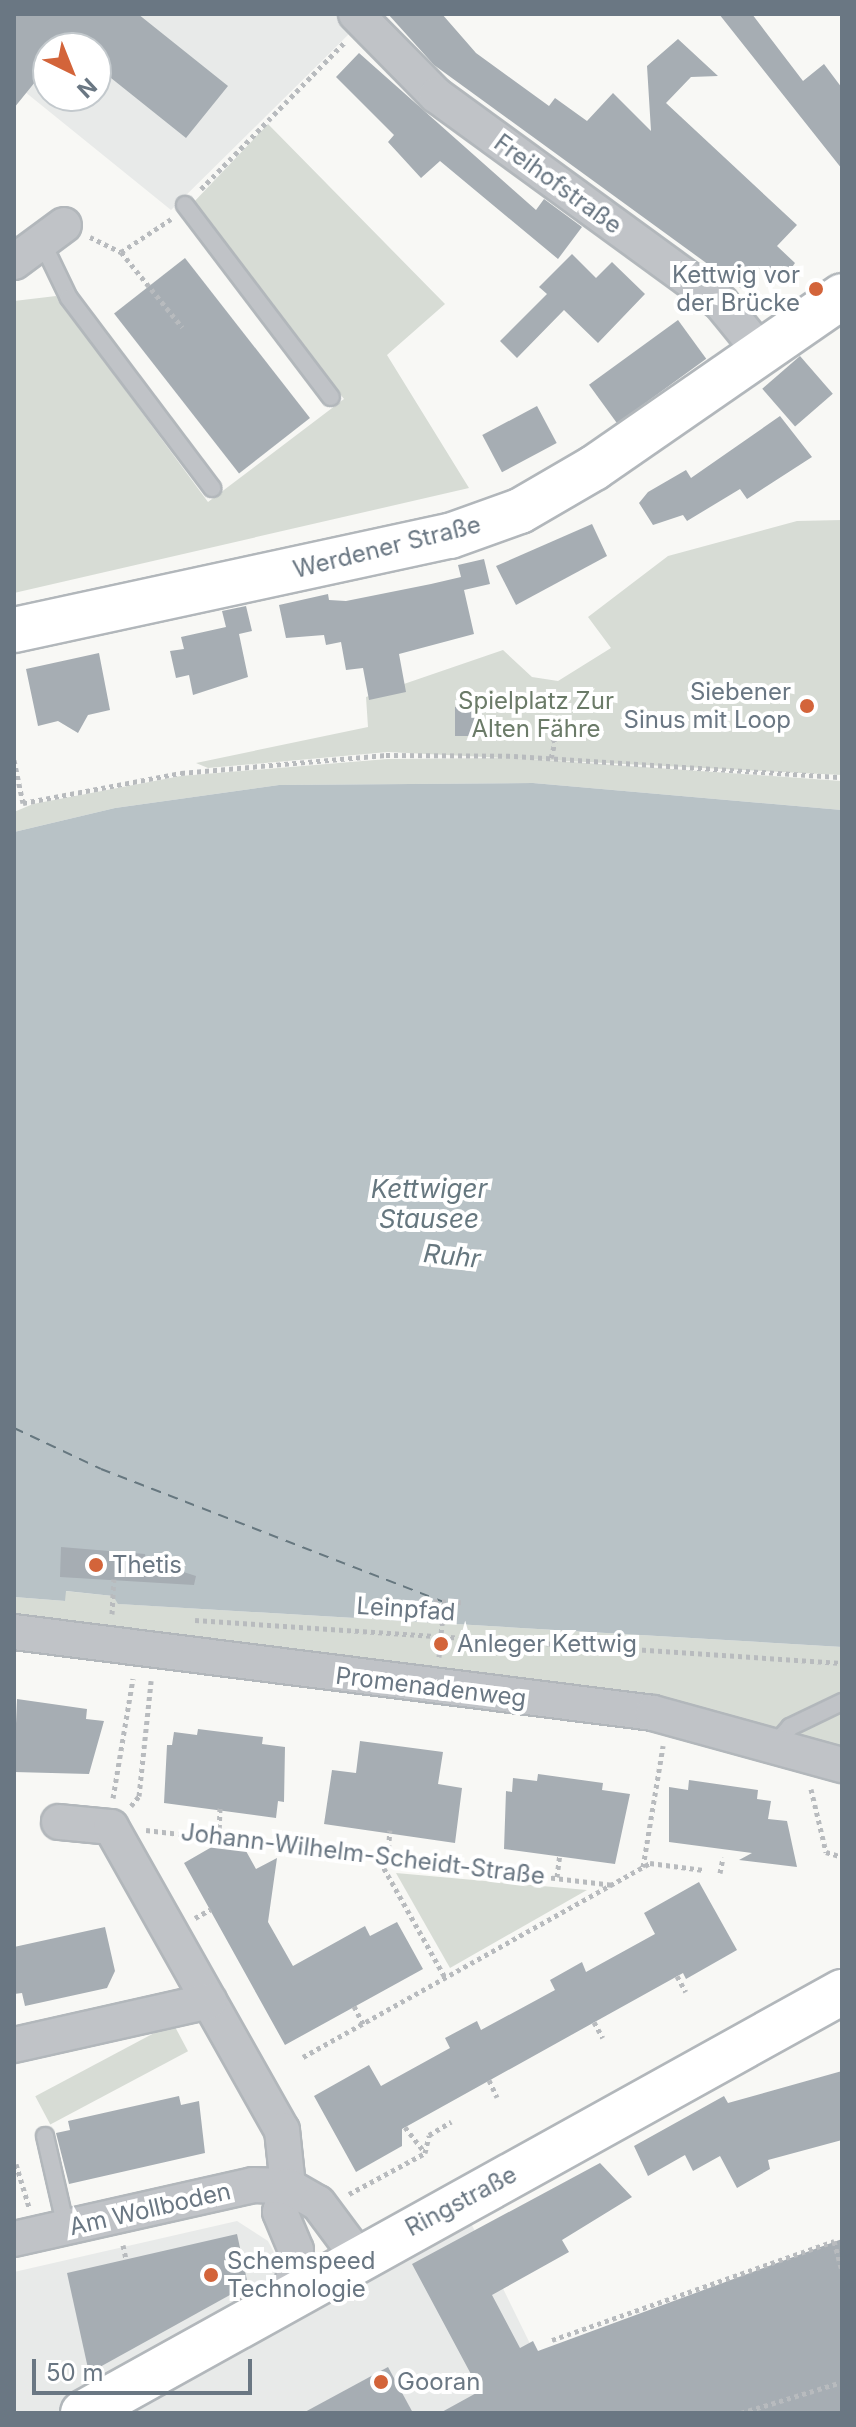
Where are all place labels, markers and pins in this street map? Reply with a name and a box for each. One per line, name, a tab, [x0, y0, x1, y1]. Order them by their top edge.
place label: Kettwig vor der Brücke	[672, 261, 800, 317]
marker: Kettwig vor der Brücke	[807, 280, 825, 298]
place label: Siebener Sinus mit Loop	[624, 678, 791, 734]
marker: Siebener Sinus mit Loop	[798, 697, 816, 715]
place label: Thetis	[112, 1551, 182, 1579]
marker: Thetis	[87, 1556, 105, 1574]
place label: Anleger Kettwig	[457, 1630, 637, 1658]
marker: Anleger Kettwig	[432, 1635, 450, 1653]
place label: Schemspeed Technologie	[227, 2247, 375, 2303]
marker: Schemspeed Technologie	[202, 2266, 220, 2284]
place label: Gooran	[397, 2368, 480, 2396]
marker: Gooran	[372, 2373, 390, 2391]

